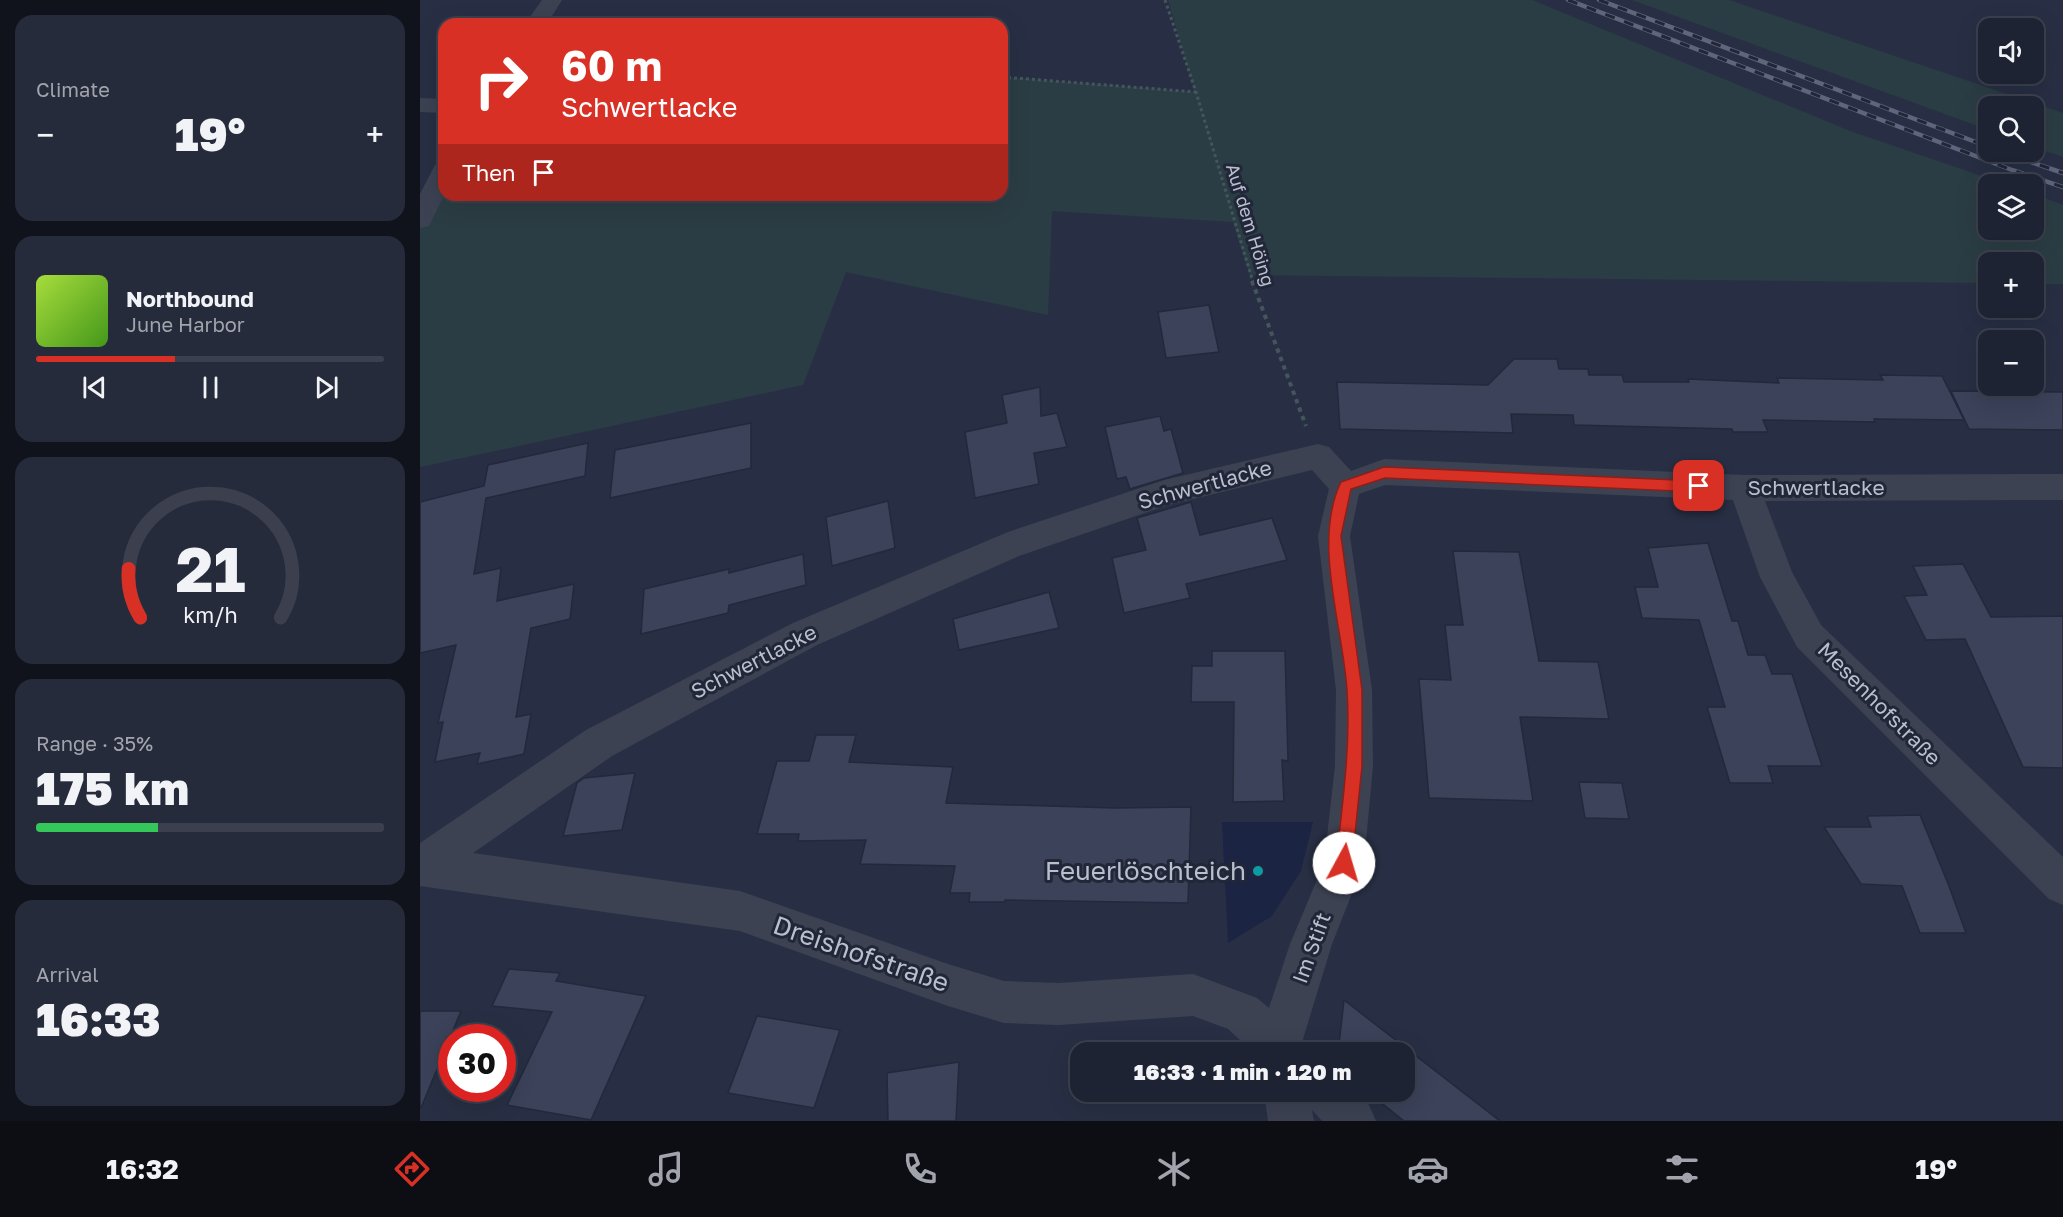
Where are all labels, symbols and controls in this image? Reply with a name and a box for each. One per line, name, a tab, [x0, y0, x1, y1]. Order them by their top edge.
map controls	[1978, 18, 2044, 396]
button: sound	[1978, 18, 2044, 84]
text: 60 m	[561, 40, 662, 90]
icon: right	[462, 42, 540, 120]
text: Climate	[36, 77, 110, 101]
text: Schwertlacke	[561, 91, 737, 123]
button: search	[1978, 96, 2044, 162]
text: 19°	[175, 107, 245, 161]
text: −	[36, 115, 54, 154]
text: +	[366, 115, 384, 154]
icon: arrive	[527, 156, 560, 189]
text: Then	[462, 159, 515, 186]
street label: Auf dem Höing	[1222, 161, 1280, 289]
button: layers	[1978, 174, 2044, 240]
button: +	[1978, 252, 2044, 318]
text: Northbound	[126, 285, 254, 312]
text: June Harbor	[126, 312, 245, 336]
button: −	[1978, 330, 2044, 396]
icon: previous	[78, 371, 111, 404]
icon: pause	[194, 371, 227, 404]
icon: next	[310, 371, 343, 404]
street label: Schwertlacke	[1135, 454, 1274, 514]
pin	[1673, 460, 1724, 511]
icon: arrive	[1682, 469, 1715, 502]
street label: Schwertlacke	[1747, 474, 1885, 500]
text: 21	[175, 531, 245, 606]
text: km/h	[183, 602, 237, 628]
street label: Schwertlacke	[686, 618, 821, 704]
street label: Mesenhofstraße	[1813, 636, 1947, 770]
text: Range · 35%	[36, 731, 153, 755]
text: 175 km	[36, 761, 189, 815]
position arrow	[1312, 831, 1376, 895]
place label: Feuerlöschteich	[1045, 855, 1246, 886]
marker: Feuerlöschteich	[1251, 864, 1265, 878]
street label: Dreishofstraße	[769, 909, 953, 998]
street label: Im Stift	[1286, 909, 1336, 987]
text: Arrival	[36, 962, 99, 986]
text: 16:33	[36, 992, 161, 1046]
speed limit sign: 30	[438, 1024, 516, 1102]
text: 16:33 · 1 min · 120 m	[1134, 1058, 1351, 1085]
icon: directions	[391, 1148, 433, 1190]
icon: music	[645, 1148, 687, 1190]
icon: phone	[899, 1148, 941, 1190]
icon: climate	[1153, 1148, 1195, 1190]
icon: car	[1407, 1148, 1449, 1190]
icon: filters	[1661, 1148, 1703, 1190]
text: 16:32	[106, 1153, 179, 1185]
text: 19°	[1915, 1153, 1957, 1185]

